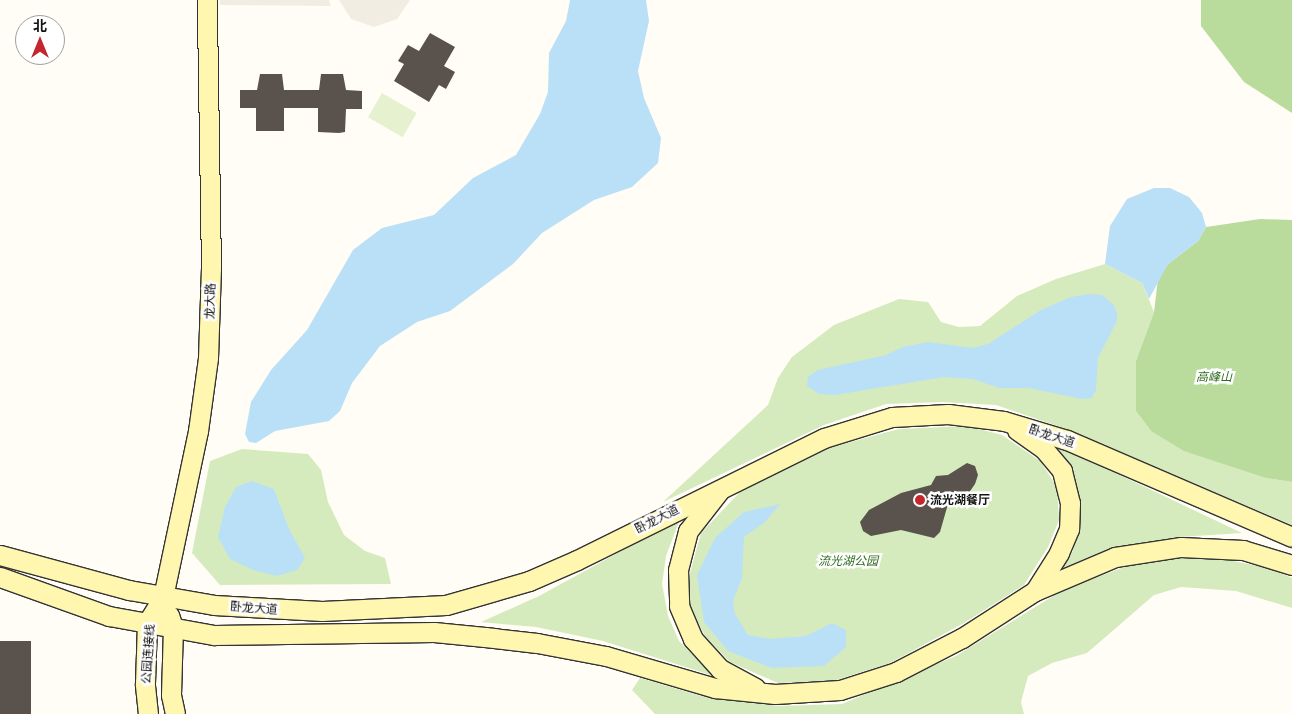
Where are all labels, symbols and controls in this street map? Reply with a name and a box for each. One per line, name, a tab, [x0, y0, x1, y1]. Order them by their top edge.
north arrow	[15, 15, 65, 65]
text: 北	[33, 17, 47, 35]
street label: 龙大路	[202, 283, 218, 319]
park label: 高峰山	[1196, 370, 1232, 384]
street label: 卧龙大道	[1027, 422, 1077, 450]
place label: 流光湖餐厅	[930, 493, 990, 507]
marker: 流光湖餐厅	[914, 494, 926, 506]
street label: 卧龙大道	[632, 502, 682, 536]
park label: 流光湖公园	[818, 554, 878, 568]
street label: 卧龙大道	[230, 599, 278, 617]
street label: 公园连接线	[139, 624, 157, 684]

